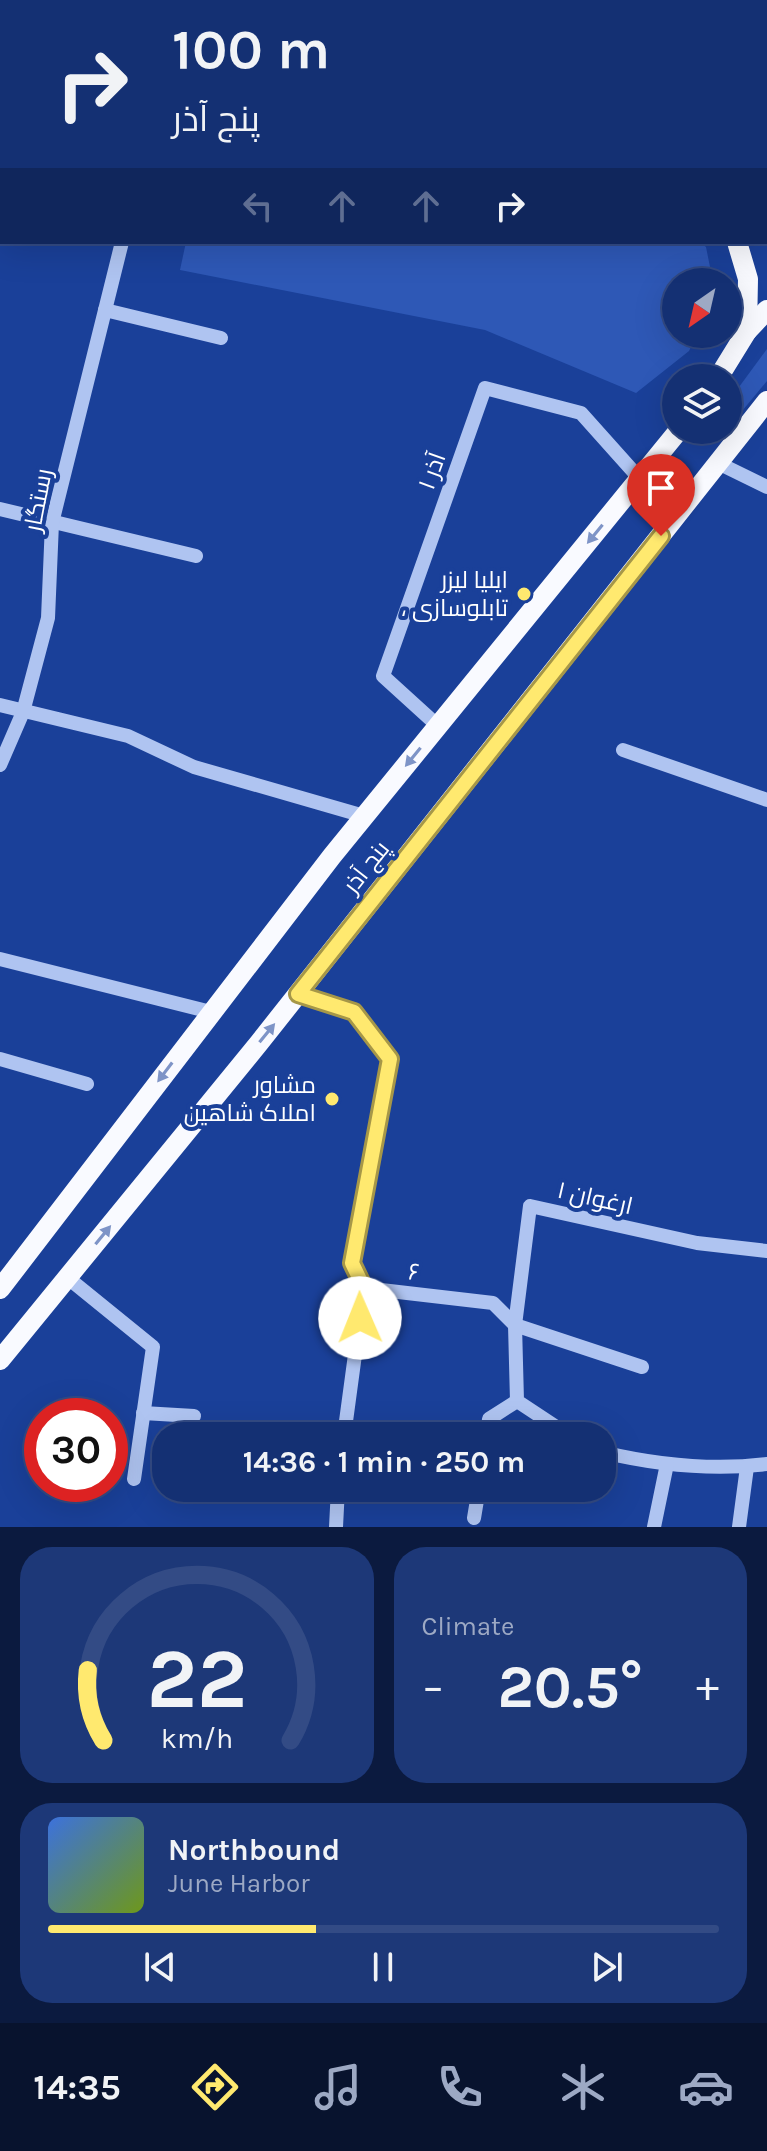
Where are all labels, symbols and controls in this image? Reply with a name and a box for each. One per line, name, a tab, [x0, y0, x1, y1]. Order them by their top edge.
text: 100 m	[172, 17, 330, 82]
icon: right	[40, 32, 144, 136]
text: پنج آذر	[172, 98, 260, 140]
icon: left	[236, 184, 280, 228]
icon: ahead	[320, 184, 364, 228]
icon: ahead	[404, 184, 448, 228]
icon: right	[488, 184, 532, 228]
north arrow	[662, 268, 742, 348]
map controls	[662, 268, 742, 444]
button: layers	[662, 364, 742, 444]
street label: آذر ۱	[412, 448, 452, 493]
pin	[627, 454, 695, 536]
street label: رستگار	[18, 466, 58, 536]
icon: arrive	[639, 466, 683, 510]
one-way arrow	[587, 524, 604, 544]
place label: ایلیا لیزر ، تابلوسازی	[401, 566, 509, 622]
marker: ایلیا لیزر ، تابلوسازی	[515, 585, 533, 603]
one-way arrow	[405, 747, 422, 767]
street label: پنج آذر	[336, 835, 397, 902]
one-way arrow	[258, 1023, 274, 1043]
one-way arrow	[158, 1061, 174, 1082]
place label: مشاور املاک شاهین	[184, 1071, 316, 1127]
marker: مشاور املاک شاهین	[323, 1090, 341, 1108]
street label: ارغوان ۱	[555, 1176, 635, 1220]
one-way arrow	[94, 1225, 110, 1245]
street label: ۶	[407, 1257, 421, 1287]
position arrow	[318, 1276, 402, 1360]
speed limit sign: 30	[24, 1398, 128, 1502]
text: 14:36 · 1 min · 250 m	[243, 1444, 525, 1480]
text: Climate	[422, 1611, 514, 1642]
text: 22	[146, 1631, 247, 1728]
text: 20.5°	[498, 1652, 643, 1722]
text: −	[422, 1661, 445, 1712]
text: +	[696, 1661, 719, 1712]
text: km/h	[161, 1722, 233, 1755]
text: Northbound	[168, 1832, 340, 1868]
text: June Harbor	[168, 1868, 310, 1899]
icon: previous	[138, 1945, 182, 1989]
icon: pause	[361, 1945, 405, 1989]
icon: next	[585, 1945, 629, 1989]
icon: directions	[187, 2059, 243, 2115]
icon: music	[310, 2059, 366, 2115]
icon: phone	[432, 2059, 488, 2115]
icon: climate	[555, 2059, 611, 2115]
icon: car	[678, 2059, 734, 2115]
text: 14:35	[33, 2066, 121, 2108]

